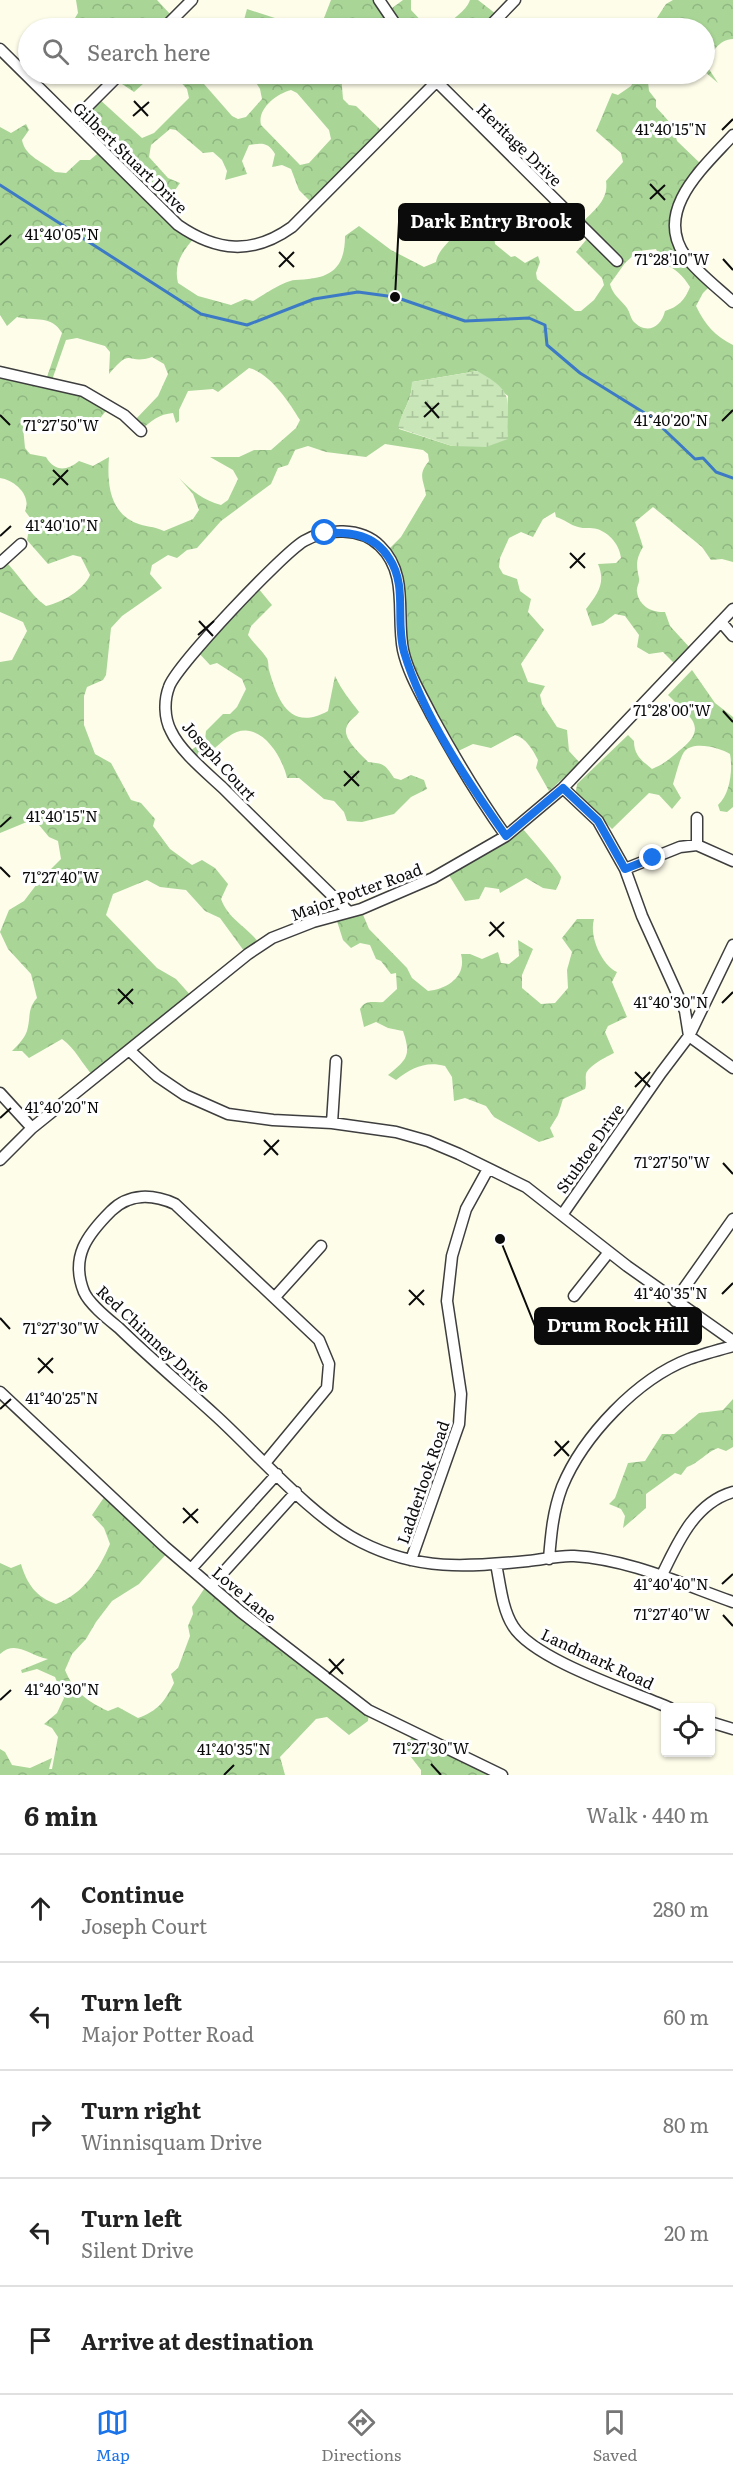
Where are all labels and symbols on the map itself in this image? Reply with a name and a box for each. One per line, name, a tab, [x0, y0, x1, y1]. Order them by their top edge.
street label: Gilbert Stuart Drive	[68, 96, 194, 218]
street label: Heritage Drive	[472, 97, 568, 191]
text: 41°40'15"N	[635, 117, 707, 140]
callout: Dark Entry Brook	[399, 204, 584, 240]
text: Dark Entry Brook	[410, 207, 573, 234]
text: 41°40'05"N	[25, 222, 99, 245]
text: 71°28'10"W	[635, 247, 710, 270]
text: 41°40'20"N	[634, 408, 708, 431]
text: 71°27'50"W	[23, 413, 99, 436]
text: 41°40'10"N	[26, 513, 98, 536]
route start	[311, 519, 337, 545]
text: 71°28'00"W	[633, 698, 711, 721]
street label: Joseph Court	[177, 714, 263, 806]
text: 41°40'15"N	[26, 804, 98, 827]
route end	[639, 844, 665, 870]
street label: Major Potter Road	[287, 856, 425, 926]
text: 71°27'40"W	[23, 865, 100, 888]
text: 41°40'30"N	[634, 990, 708, 1013]
text: 41°40'20"N	[25, 1095, 99, 1118]
street label: Stubtoe Drive	[549, 1098, 629, 1198]
text: 71°27'50"W	[634, 1150, 710, 1173]
street label: Red Chimney Drive	[92, 1279, 216, 1397]
text: 41°40'35"N	[634, 1281, 708, 1304]
callout: Drum Rock Hill	[535, 1308, 701, 1344]
text: Drum Rock Hill	[547, 1311, 689, 1338]
text: 71°27'30"W	[23, 1316, 100, 1339]
text: 41°40'25"N	[25, 1386, 99, 1409]
street label: Ladderlook Road	[390, 1417, 454, 1547]
street label: Love Lane	[208, 1560, 282, 1628]
text: 41°40'40"N	[633, 1572, 709, 1595]
text: 71°27'40"W	[634, 1602, 711, 1625]
street label: Landmark Road	[538, 1621, 658, 1695]
text: 41°40'30"N	[25, 1677, 99, 1700]
text: 71°27'30"W	[393, 1736, 470, 1759]
text: 41°40'35"N	[197, 1737, 271, 1760]

